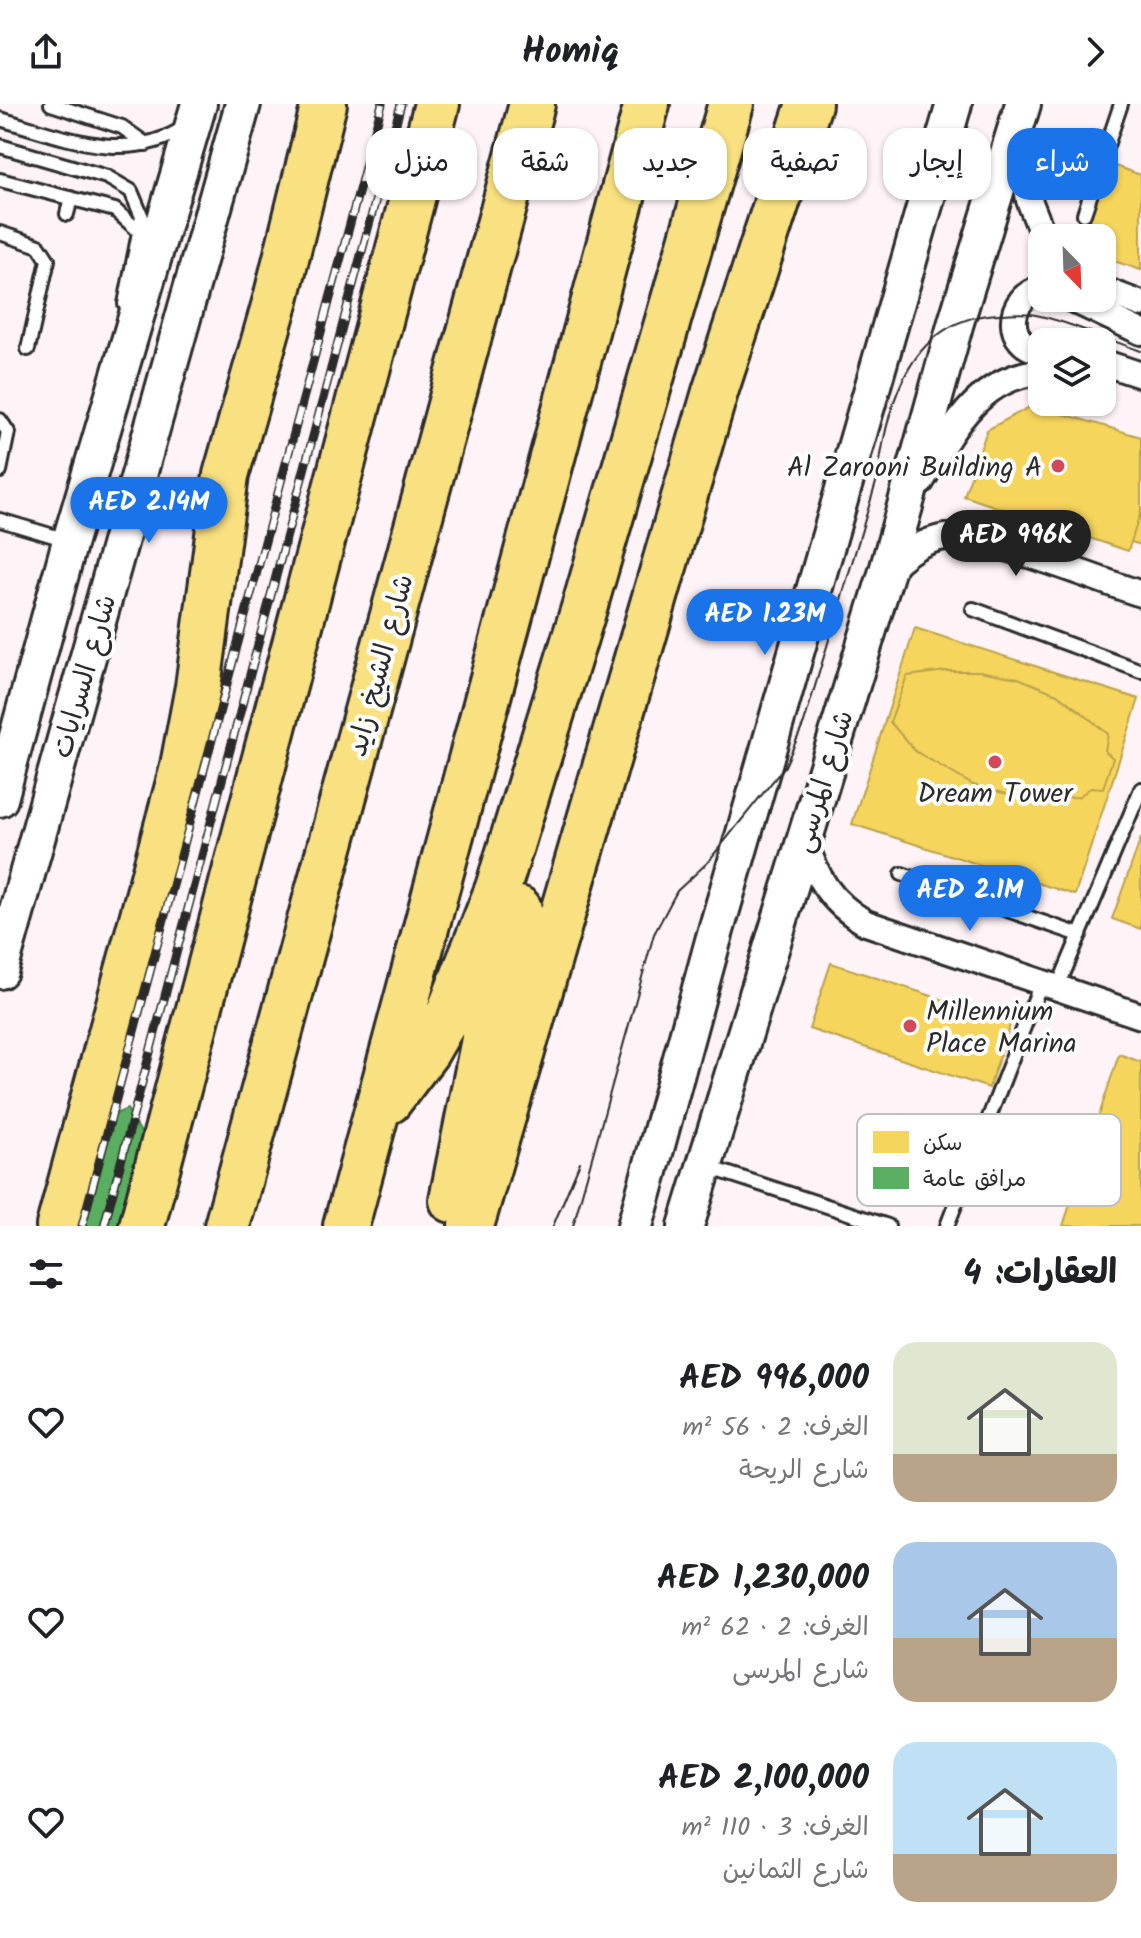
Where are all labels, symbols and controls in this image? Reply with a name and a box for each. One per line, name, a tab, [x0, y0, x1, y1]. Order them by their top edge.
text: Homiq	[522, 24, 619, 81]
icon: share	[24, 30, 68, 74]
icon: forward	[1073, 30, 1117, 74]
chip: منزل	[366, 128, 477, 200]
chip: شقة	[493, 128, 598, 200]
chip: جديد	[614, 128, 727, 200]
chip: تصفية	[743, 128, 867, 200]
chip: إيجار	[883, 128, 991, 200]
chip: شراء	[1007, 128, 1118, 200]
north arrow	[1028, 224, 1116, 312]
map controls	[1028, 224, 1116, 416]
button: layers	[1028, 328, 1116, 416]
place label: Al Zarooni Building A	[787, 446, 1042, 491]
marker: Al Zarooni Building A	[1049, 457, 1067, 475]
pin: AED 2.14M	[57, 477, 241, 545]
text: AED 2.14M	[88, 482, 210, 524]
pin: AED 996K	[933, 510, 1099, 578]
text: AED 996K	[959, 515, 1073, 557]
street label: شارع الشيخ زايد	[335, 569, 427, 762]
street label: شارع السرايات	[41, 589, 130, 764]
pin: AED 1.23M	[673, 589, 857, 657]
text: AED 1.23M	[704, 594, 826, 636]
street label: شارع المرسى	[781, 705, 867, 859]
marker: Dream Tower	[986, 753, 1004, 771]
place label: Dream Tower	[918, 772, 1074, 817]
pin: AED 2.1M	[887, 865, 1053, 933]
text: AED 2.1M	[917, 870, 1023, 912]
place label: Millennium Place Marina	[926, 990, 1077, 1067]
marker: Millennium Place Marina	[901, 1017, 919, 1035]
legend	[857, 1114, 1121, 1206]
text: سكن	[923, 1127, 963, 1162]
text: مرافق عامة	[923, 1163, 1026, 1198]
text: العقارات: 4	[963, 1247, 1117, 1301]
icon: filters	[24, 1252, 68, 1296]
text: AED 996,000	[679, 1352, 869, 1406]
icon: home	[957, 1374, 1053, 1470]
icon: heart	[24, 1400, 68, 1444]
text: الغرف: 2 · 56 m²	[683, 1407, 869, 1449]
text: شارع الريحة	[739, 1450, 869, 1492]
text: AED 1,230,000	[657, 1552, 869, 1606]
icon: home	[957, 1574, 1053, 1670]
icon: heart	[24, 1600, 68, 1644]
text: الغرف: 2 · 62 m²	[681, 1607, 869, 1649]
text: شارع المرسى	[732, 1650, 869, 1692]
text: AED 2,100,000	[658, 1752, 869, 1806]
icon: home	[957, 1774, 1053, 1870]
icon: heart	[24, 1800, 68, 1844]
text: الغرف: 3 · 110 m²	[682, 1807, 869, 1849]
text: شارع الثمانين	[722, 1850, 869, 1892]

